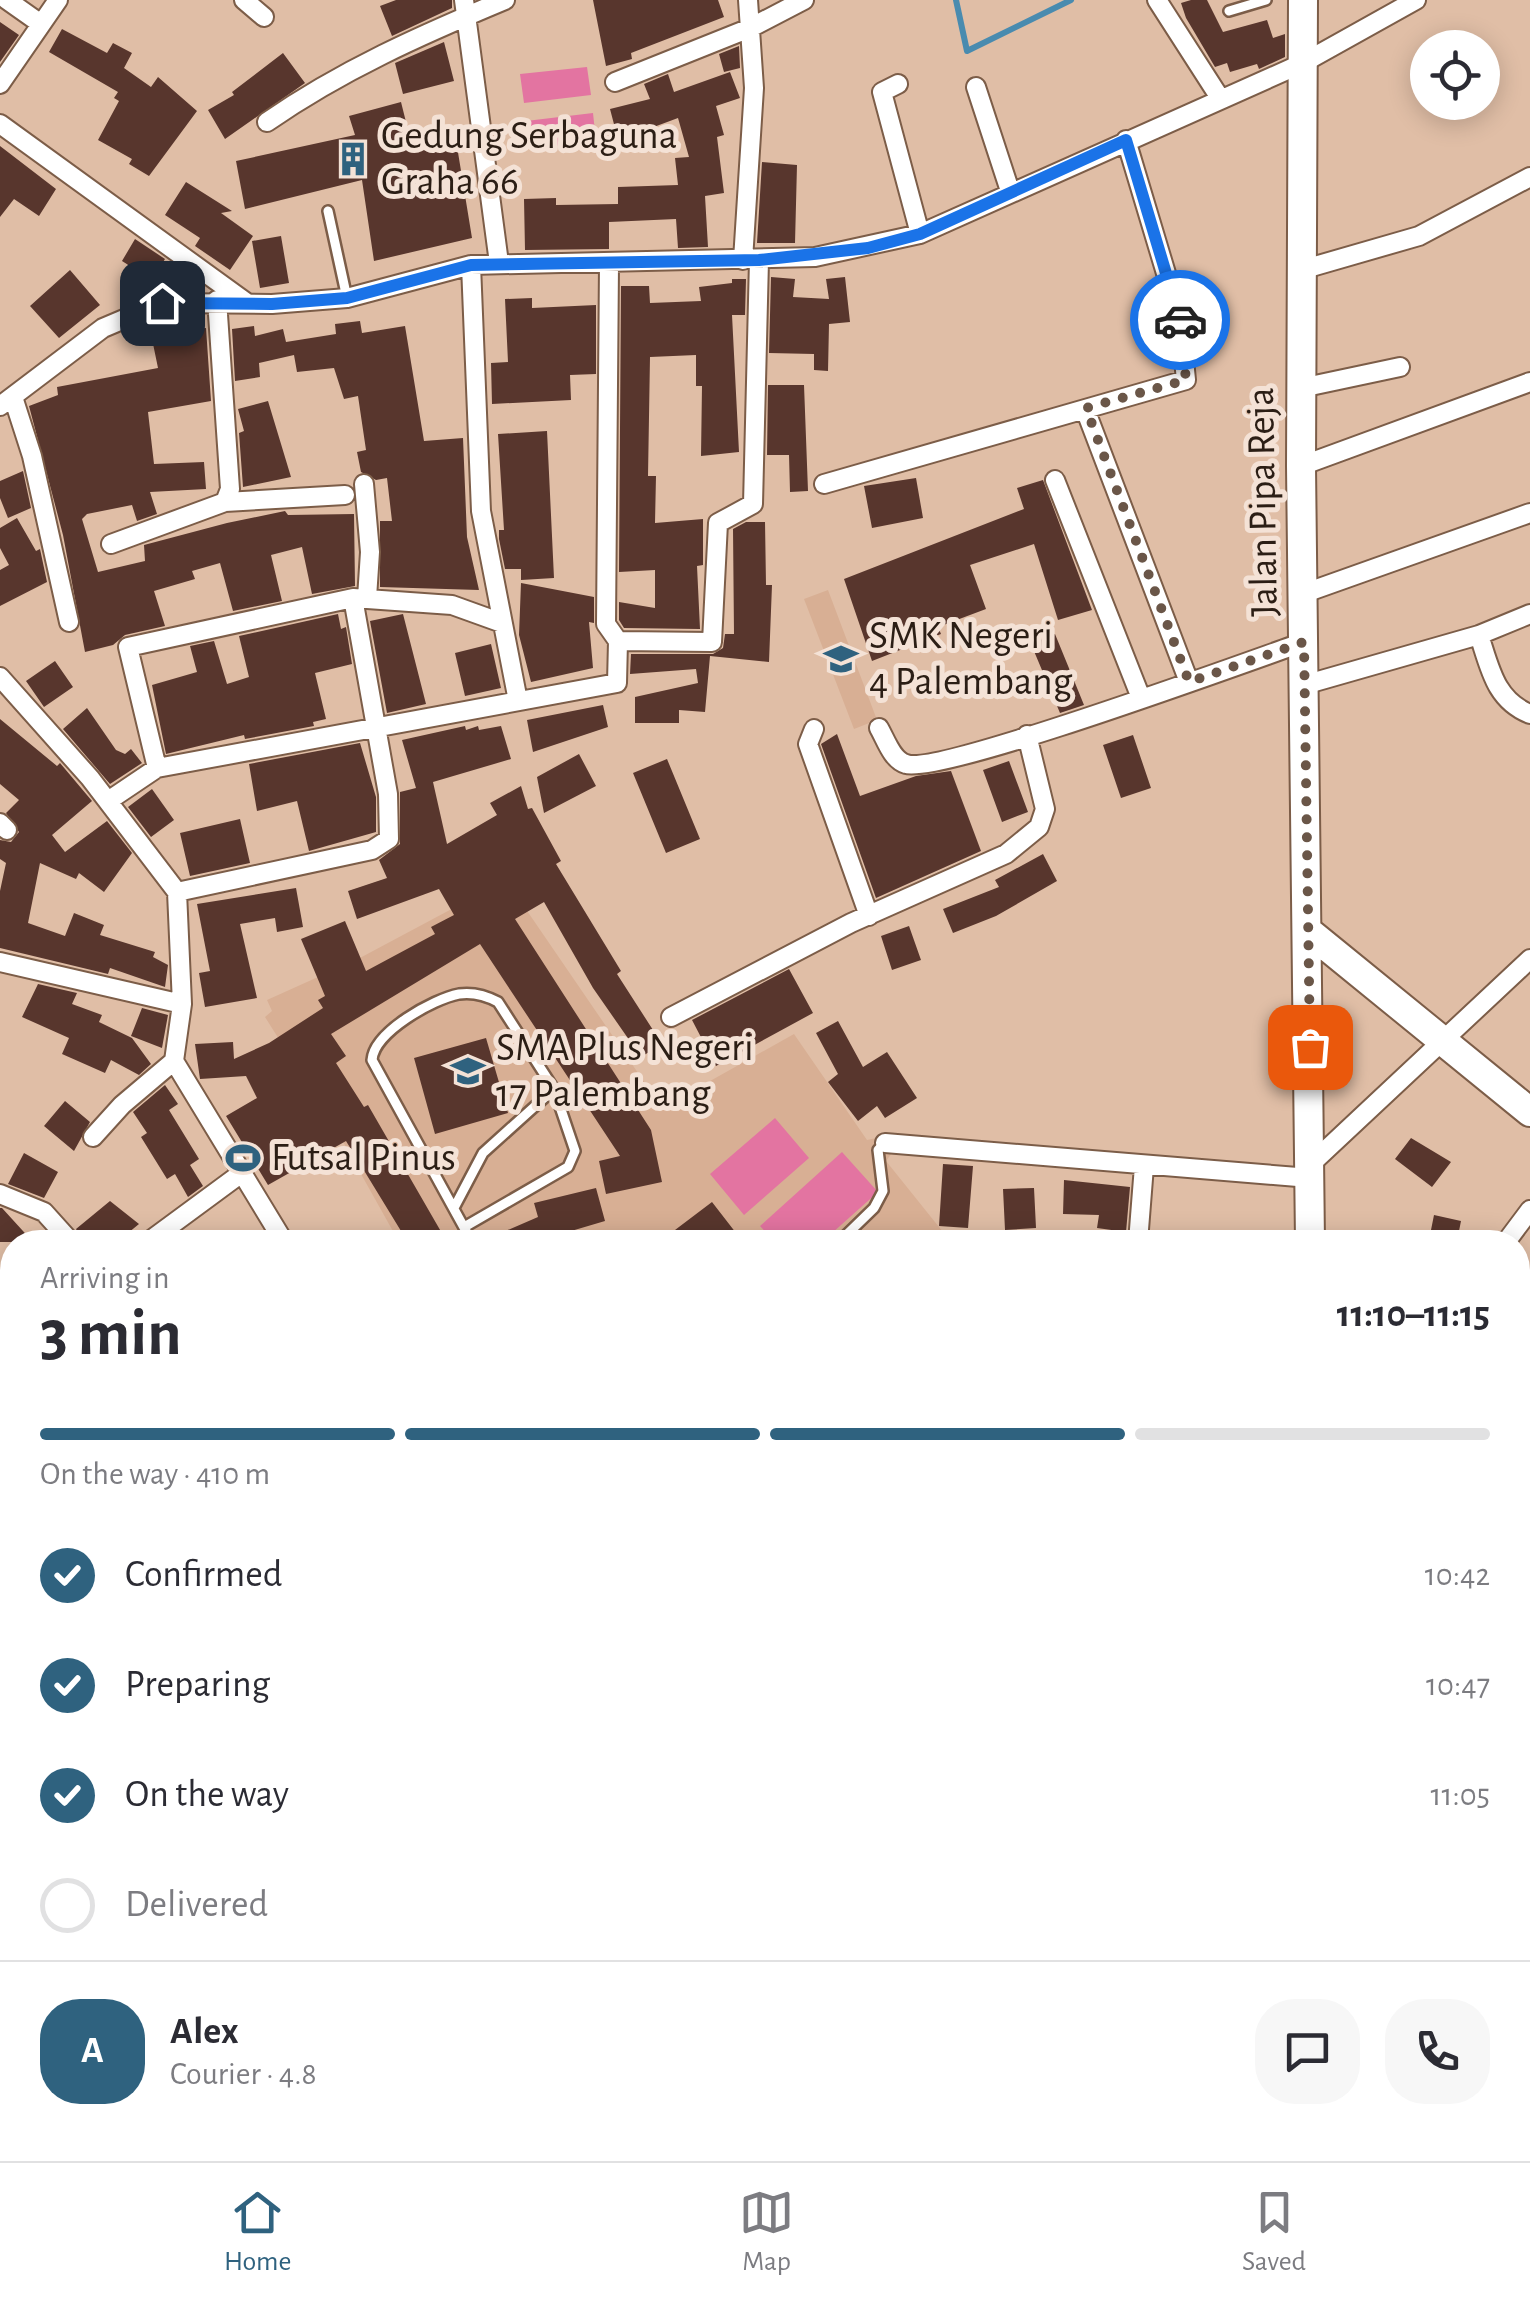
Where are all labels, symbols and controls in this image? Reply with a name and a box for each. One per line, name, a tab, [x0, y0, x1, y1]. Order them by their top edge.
map controls	[1410, 30, 1500, 120]
button: locate	[1410, 30, 1500, 120]
place label: Gedung Serbaguna Graha 66	[381, 116, 677, 202]
building icon: Gedung Serbaguna Graha 66	[334, 140, 372, 178]
pin	[120, 261, 205, 346]
courier	[1130, 270, 1230, 370]
icon: home	[135, 276, 190, 331]
icon: car	[1153, 293, 1208, 348]
street label: Jalan Pipa Reja	[1241, 387, 1285, 617]
place label: SMK Negeri 4 Palembang	[869, 616, 1073, 702]
school or university icon: SMK Negeri 4 Palembang	[822, 640, 860, 678]
pin	[1268, 1005, 1353, 1090]
icon: bag	[1283, 1020, 1338, 1075]
place label: SMA Plus Negeri 17 Palembang	[496, 1028, 754, 1114]
school or university icon: SMA Plus Negeri 17 Palembang	[449, 1052, 487, 1090]
place label: Futsal Pinus	[271, 1138, 456, 1178]
sports icon: Futsal Pinus	[224, 1139, 262, 1177]
text: Arriving in	[40, 1262, 169, 1294]
text: 11:10–11:15	[1337, 1296, 1490, 1334]
text: 3 min	[40, 1302, 182, 1367]
text: On the way · 410 m	[40, 1458, 270, 1490]
icon: check	[40, 1548, 95, 1603]
text: Confirmed	[125, 1556, 282, 1594]
text: 10:42	[1425, 1559, 1490, 1591]
icon: check	[40, 1658, 95, 1713]
text: Preparing	[125, 1666, 270, 1704]
text: 10:47	[1426, 1669, 1490, 1701]
icon: check	[40, 1768, 95, 1823]
text: On the way	[125, 1776, 289, 1814]
text: 11:05	[1430, 1779, 1490, 1811]
text: Delivered	[125, 1886, 268, 1924]
button: chat	[1255, 1999, 1360, 2104]
button: phone	[1385, 1999, 1490, 2104]
text: Alex	[170, 2013, 239, 2051]
text: A	[81, 2032, 104, 2070]
text: Courier · 4.8	[170, 2058, 317, 2090]
tab: Home	[224, 2185, 291, 2279]
tab: Map	[739, 2185, 794, 2279]
tab: Saved	[1242, 2185, 1306, 2279]

